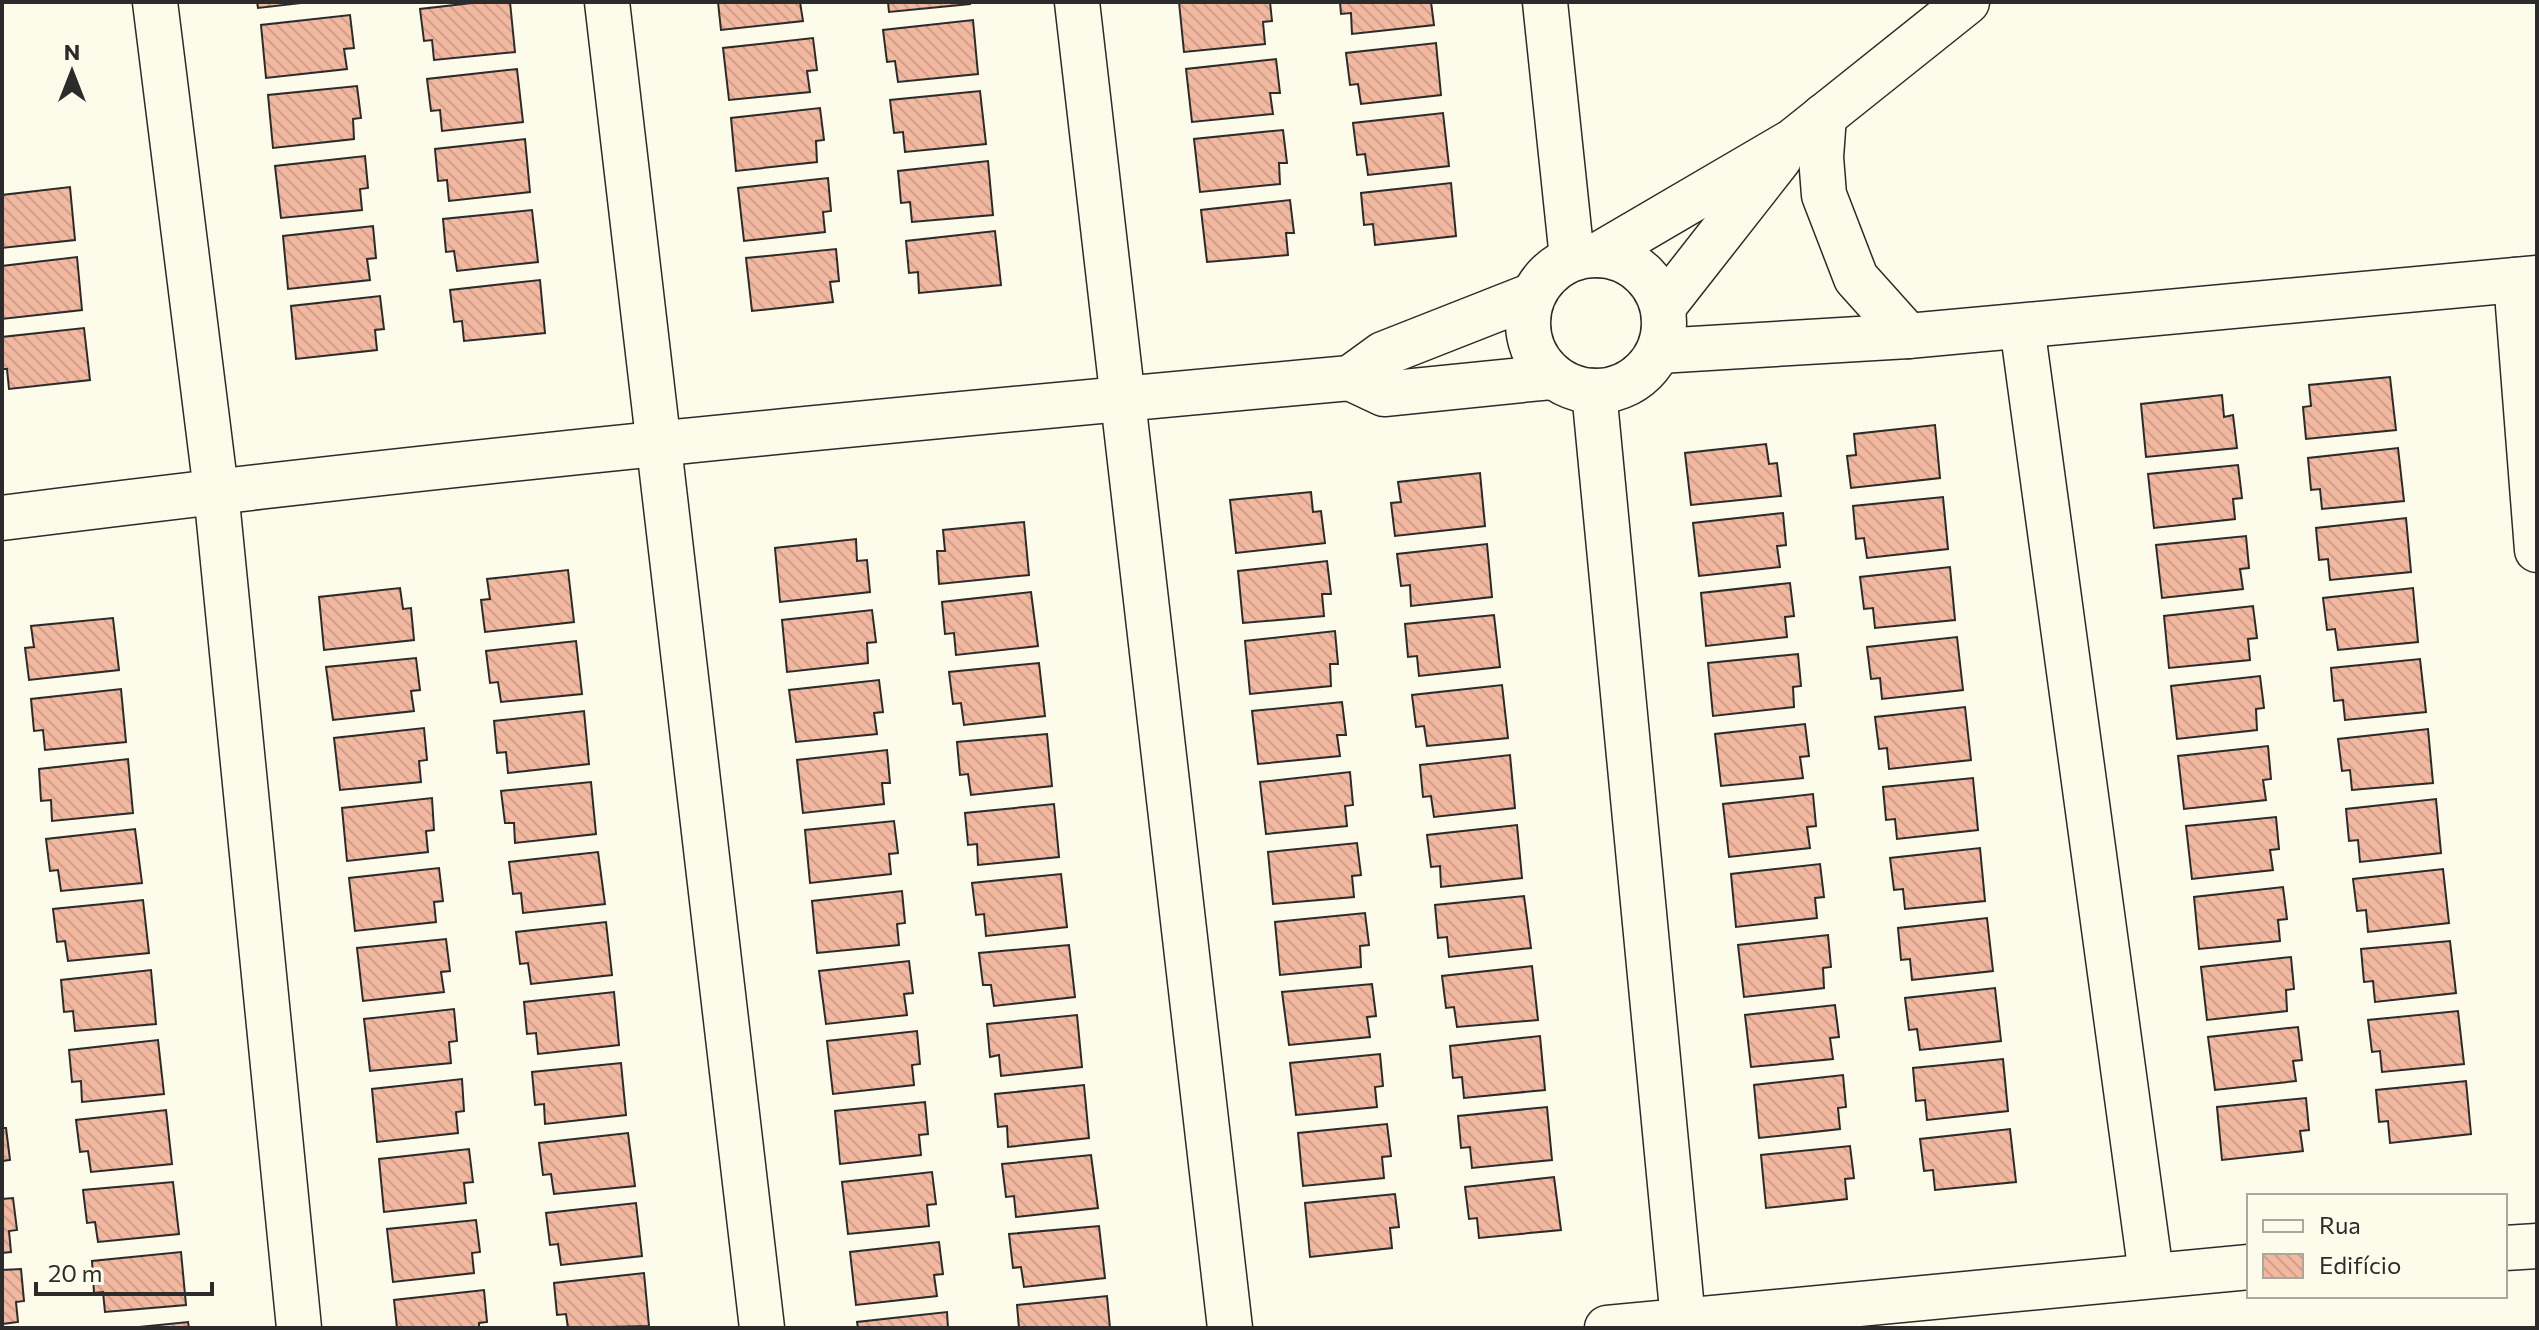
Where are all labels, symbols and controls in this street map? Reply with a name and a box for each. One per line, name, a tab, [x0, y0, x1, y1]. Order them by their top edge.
north arrow	[32, 32, 112, 112]
text: N	[64, 38, 80, 65]
legend	[2247, 1194, 2507, 1298]
text: Rua	[2319, 1210, 2361, 1239]
scale bar	[36, 1246, 212, 1296]
text: Edifício	[2319, 1250, 2401, 1279]
text: 20 m	[48, 1258, 102, 1287]

